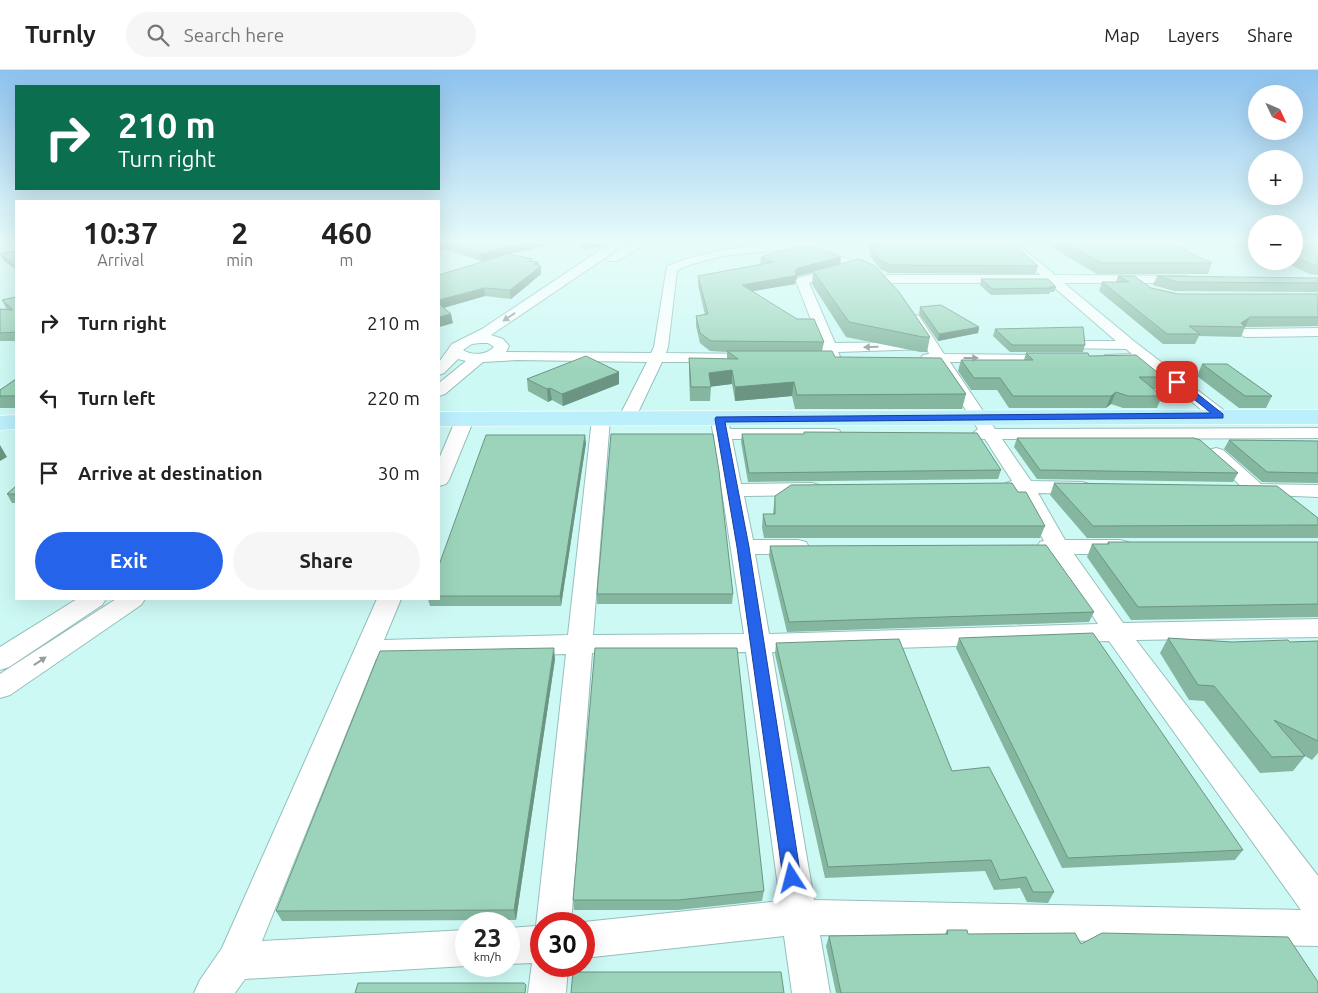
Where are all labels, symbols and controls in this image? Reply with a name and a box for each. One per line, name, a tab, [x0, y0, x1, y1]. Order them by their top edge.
search box	[126, 12, 476, 57]
text: Turnly	[25, 21, 96, 48]
icon: search	[144, 21, 172, 49]
text: Search here	[184, 24, 284, 46]
text: Map	[1104, 25, 1140, 45]
text: Layers	[1168, 25, 1219, 45]
text: Share	[1247, 25, 1293, 45]
north arrow	[1248, 85, 1302, 140]
map controls	[1248, 85, 1303, 270]
icon: right	[35, 105, 100, 170]
text: 210 m	[118, 105, 216, 145]
text: Turn right	[118, 146, 216, 171]
button: +	[1248, 150, 1303, 205]
button: −	[1248, 215, 1303, 270]
text: 10:37	[83, 216, 158, 250]
text: 2	[231, 216, 248, 250]
text: 460	[321, 216, 372, 250]
text: Arrival	[97, 251, 144, 269]
text: min	[226, 251, 253, 269]
text: m	[340, 251, 353, 269]
icon: right	[35, 309, 63, 337]
text: Turn right	[78, 312, 166, 334]
text: 210 m	[367, 312, 420, 334]
one-way arrow	[502, 313, 516, 322]
one-way arrow	[863, 343, 879, 351]
one-way arrow	[964, 354, 980, 362]
pin	[1156, 361, 1198, 403]
icon: arrive	[1163, 368, 1191, 396]
icon: left	[35, 384, 63, 412]
text: Turn left	[78, 387, 156, 409]
text: 220 m	[367, 387, 420, 409]
icon: arrive	[35, 459, 63, 487]
text: Arrive at destination	[78, 462, 263, 484]
text: 30 m	[378, 462, 420, 484]
button: Exit	[35, 532, 223, 590]
button: Share	[233, 532, 420, 590]
one-way arrow	[34, 656, 47, 666]
position arrow	[765, 851, 817, 903]
speed limit sign: 30	[530, 912, 595, 977]
text: 23	[473, 924, 502, 952]
text: km/h	[474, 950, 501, 963]

